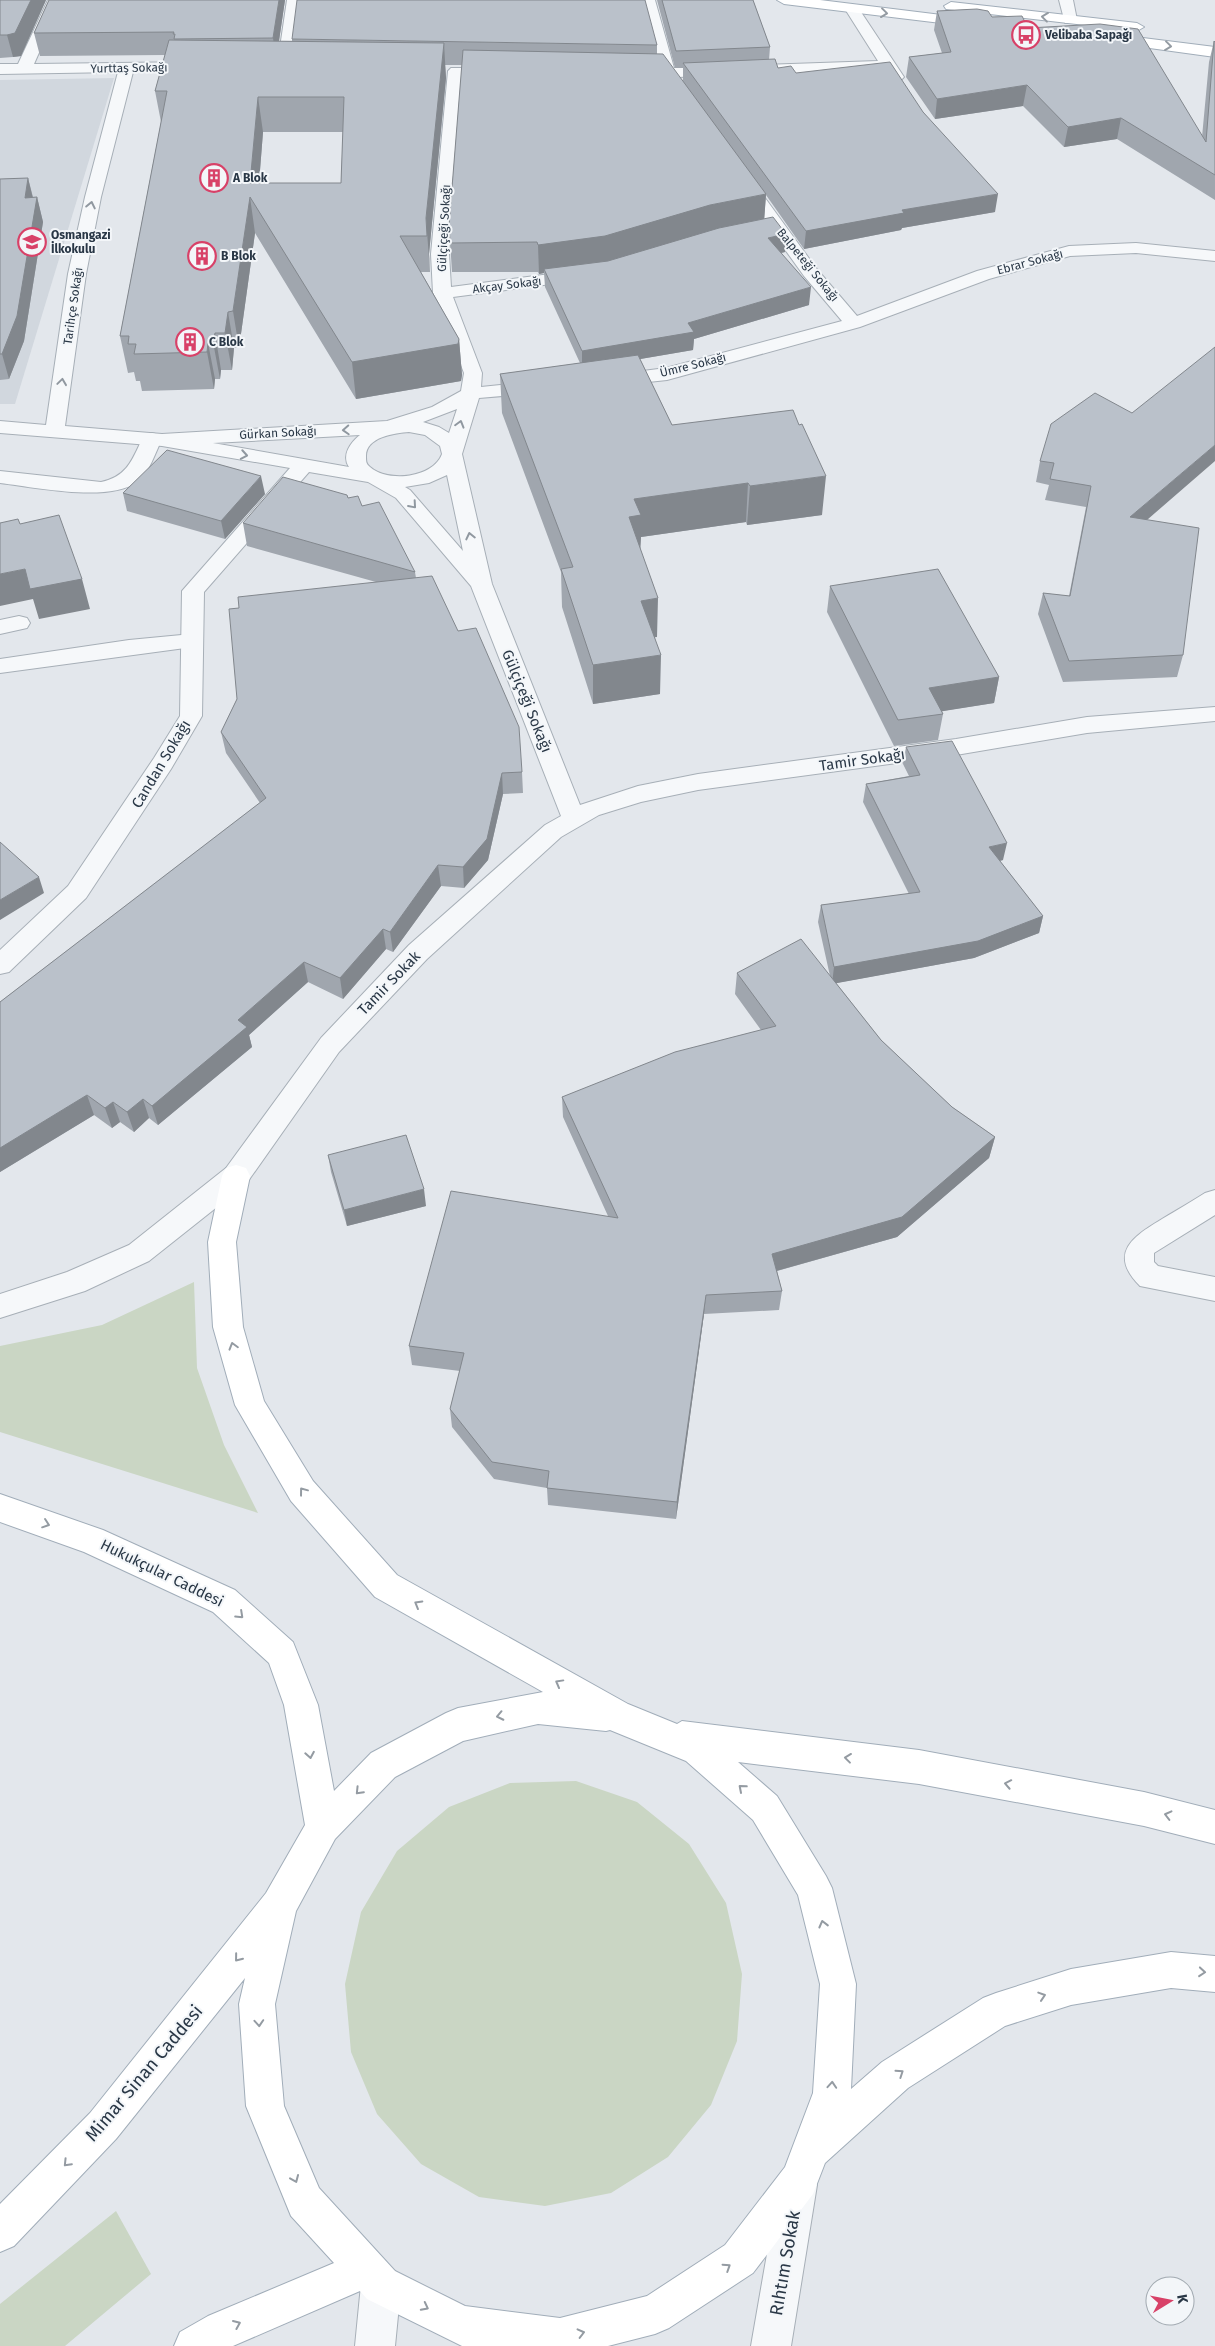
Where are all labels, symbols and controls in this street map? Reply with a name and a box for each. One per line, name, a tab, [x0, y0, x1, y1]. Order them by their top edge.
one-way arrow	[881, 7, 889, 18]
one-way arrow	[1041, 12, 1049, 23]
bus stop icon: Velibaba Sapağı	[1011, 20, 1041, 50]
place label: Velibaba Sapağı	[1044, 28, 1132, 42]
one-way arrow	[1164, 40, 1172, 51]
street label: Yurttaş Sokağı	[90, 60, 168, 76]
building icon: A Blok	[199, 163, 229, 193]
place label: A Blok	[232, 171, 268, 185]
street label: Gülçiçeği Sokağı	[435, 184, 453, 272]
one-way arrow	[86, 200, 96, 209]
street label: Balpeteği Sokağı	[774, 226, 842, 304]
school or university icon: Osmangazi İlkokulu	[17, 227, 47, 257]
place label: Osmangazi İlkokulu	[51, 228, 111, 256]
building icon: B Blok	[187, 241, 217, 271]
street label: Ebrar Sokağı	[996, 246, 1064, 278]
place label: B Blok	[221, 249, 256, 263]
street label: Tarihçe Sokağı	[61, 266, 85, 346]
street label: Akçay Sokağı	[472, 274, 542, 296]
building icon: C Blok	[175, 327, 205, 357]
place label: C Blok	[209, 335, 244, 349]
street label: Ümre Sokağı	[658, 348, 728, 380]
one-way arrow	[56, 378, 67, 386]
one-way arrow	[455, 420, 465, 429]
street label: Gürkan Sokağı	[239, 424, 317, 442]
one-way arrow	[342, 424, 350, 435]
one-way arrow	[240, 449, 249, 459]
one-way arrow	[407, 500, 416, 509]
one-way arrow	[466, 532, 476, 541]
street label: Gülçiçeği Sokağı	[498, 647, 556, 755]
street label: Candan Sokağı	[128, 717, 194, 811]
street label: Tamir Sokağı	[818, 745, 906, 775]
street label: Tamir Sokak	[354, 947, 424, 1019]
one-way arrow	[228, 1342, 239, 1350]
one-way arrow	[300, 1487, 309, 1497]
one-way arrow	[41, 1518, 50, 1528]
street label: Hukukçular Caddesi	[98, 1535, 226, 1611]
one-way arrow	[414, 1600, 423, 1610]
one-way arrow	[234, 1609, 243, 1618]
one-way arrow	[556, 1680, 565, 1690]
one-way arrow	[495, 1710, 504, 1721]
one-way arrow	[305, 1750, 315, 1759]
one-way arrow	[844, 1753, 852, 1764]
one-way arrow	[1004, 1779, 1013, 1789]
one-way arrow	[738, 1784, 747, 1793]
one-way arrow	[356, 1785, 365, 1794]
one-way arrow	[1163, 1810, 1172, 1821]
one-way arrow	[818, 1920, 829, 1929]
one-way arrow	[235, 1952, 243, 1961]
one-way arrow	[1198, 1967, 1206, 1978]
one-way arrow	[1037, 1992, 1046, 2002]
street label: Mimar Sinan Caddesi	[81, 2000, 207, 2146]
one-way arrow	[253, 2019, 264, 2027]
one-way arrow	[894, 2070, 904, 2079]
one-way arrow	[827, 2081, 838, 2089]
one-way arrow	[63, 2158, 72, 2167]
one-way arrow	[289, 2174, 300, 2183]
street label: Rıhtım Sokak	[765, 2208, 805, 2317]
one-way arrow	[722, 2264, 731, 2273]
north arrow	[1145, 2276, 1195, 2326]
text: K	[1173, 2293, 1192, 2306]
one-way arrow	[419, 2301, 428, 2311]
one-way arrow	[232, 2319, 241, 2330]
one-way arrow	[577, 2328, 586, 2339]

